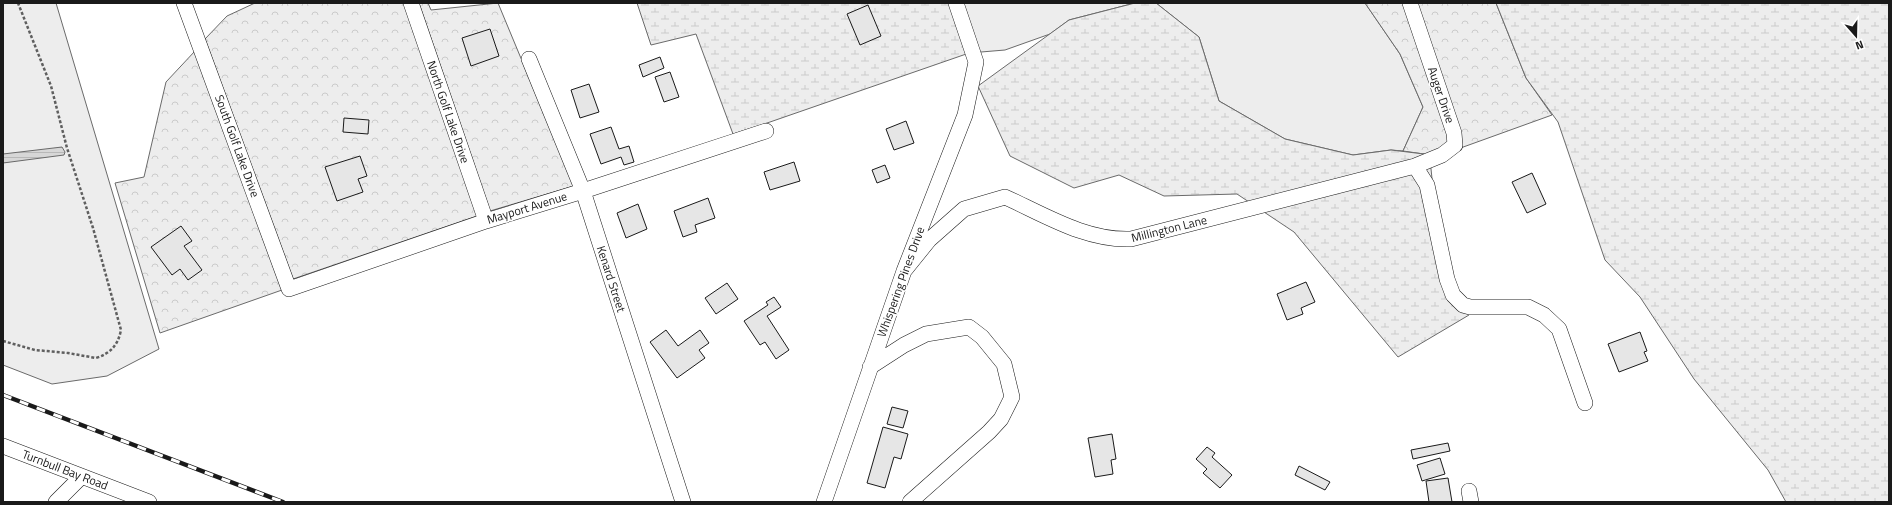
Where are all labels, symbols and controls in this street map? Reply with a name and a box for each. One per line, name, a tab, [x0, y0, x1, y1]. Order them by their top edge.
north arrow	[1836, 16, 1876, 56]
text: N	[1853, 37, 1866, 54]
street label: North Golf Lake Drive	[422, 58, 475, 166]
street label: Auger Drive	[1423, 64, 1460, 126]
street label: South Golf Lake Drive	[210, 92, 265, 200]
street label: Mayport Avenue	[484, 186, 569, 229]
street label: Millington Lane	[1129, 210, 1209, 247]
street label: Whispering Pines Drive	[872, 224, 929, 340]
street label: Kenard Street	[592, 243, 631, 315]
street label: Turnbull Bay Road	[19, 444, 111, 495]

